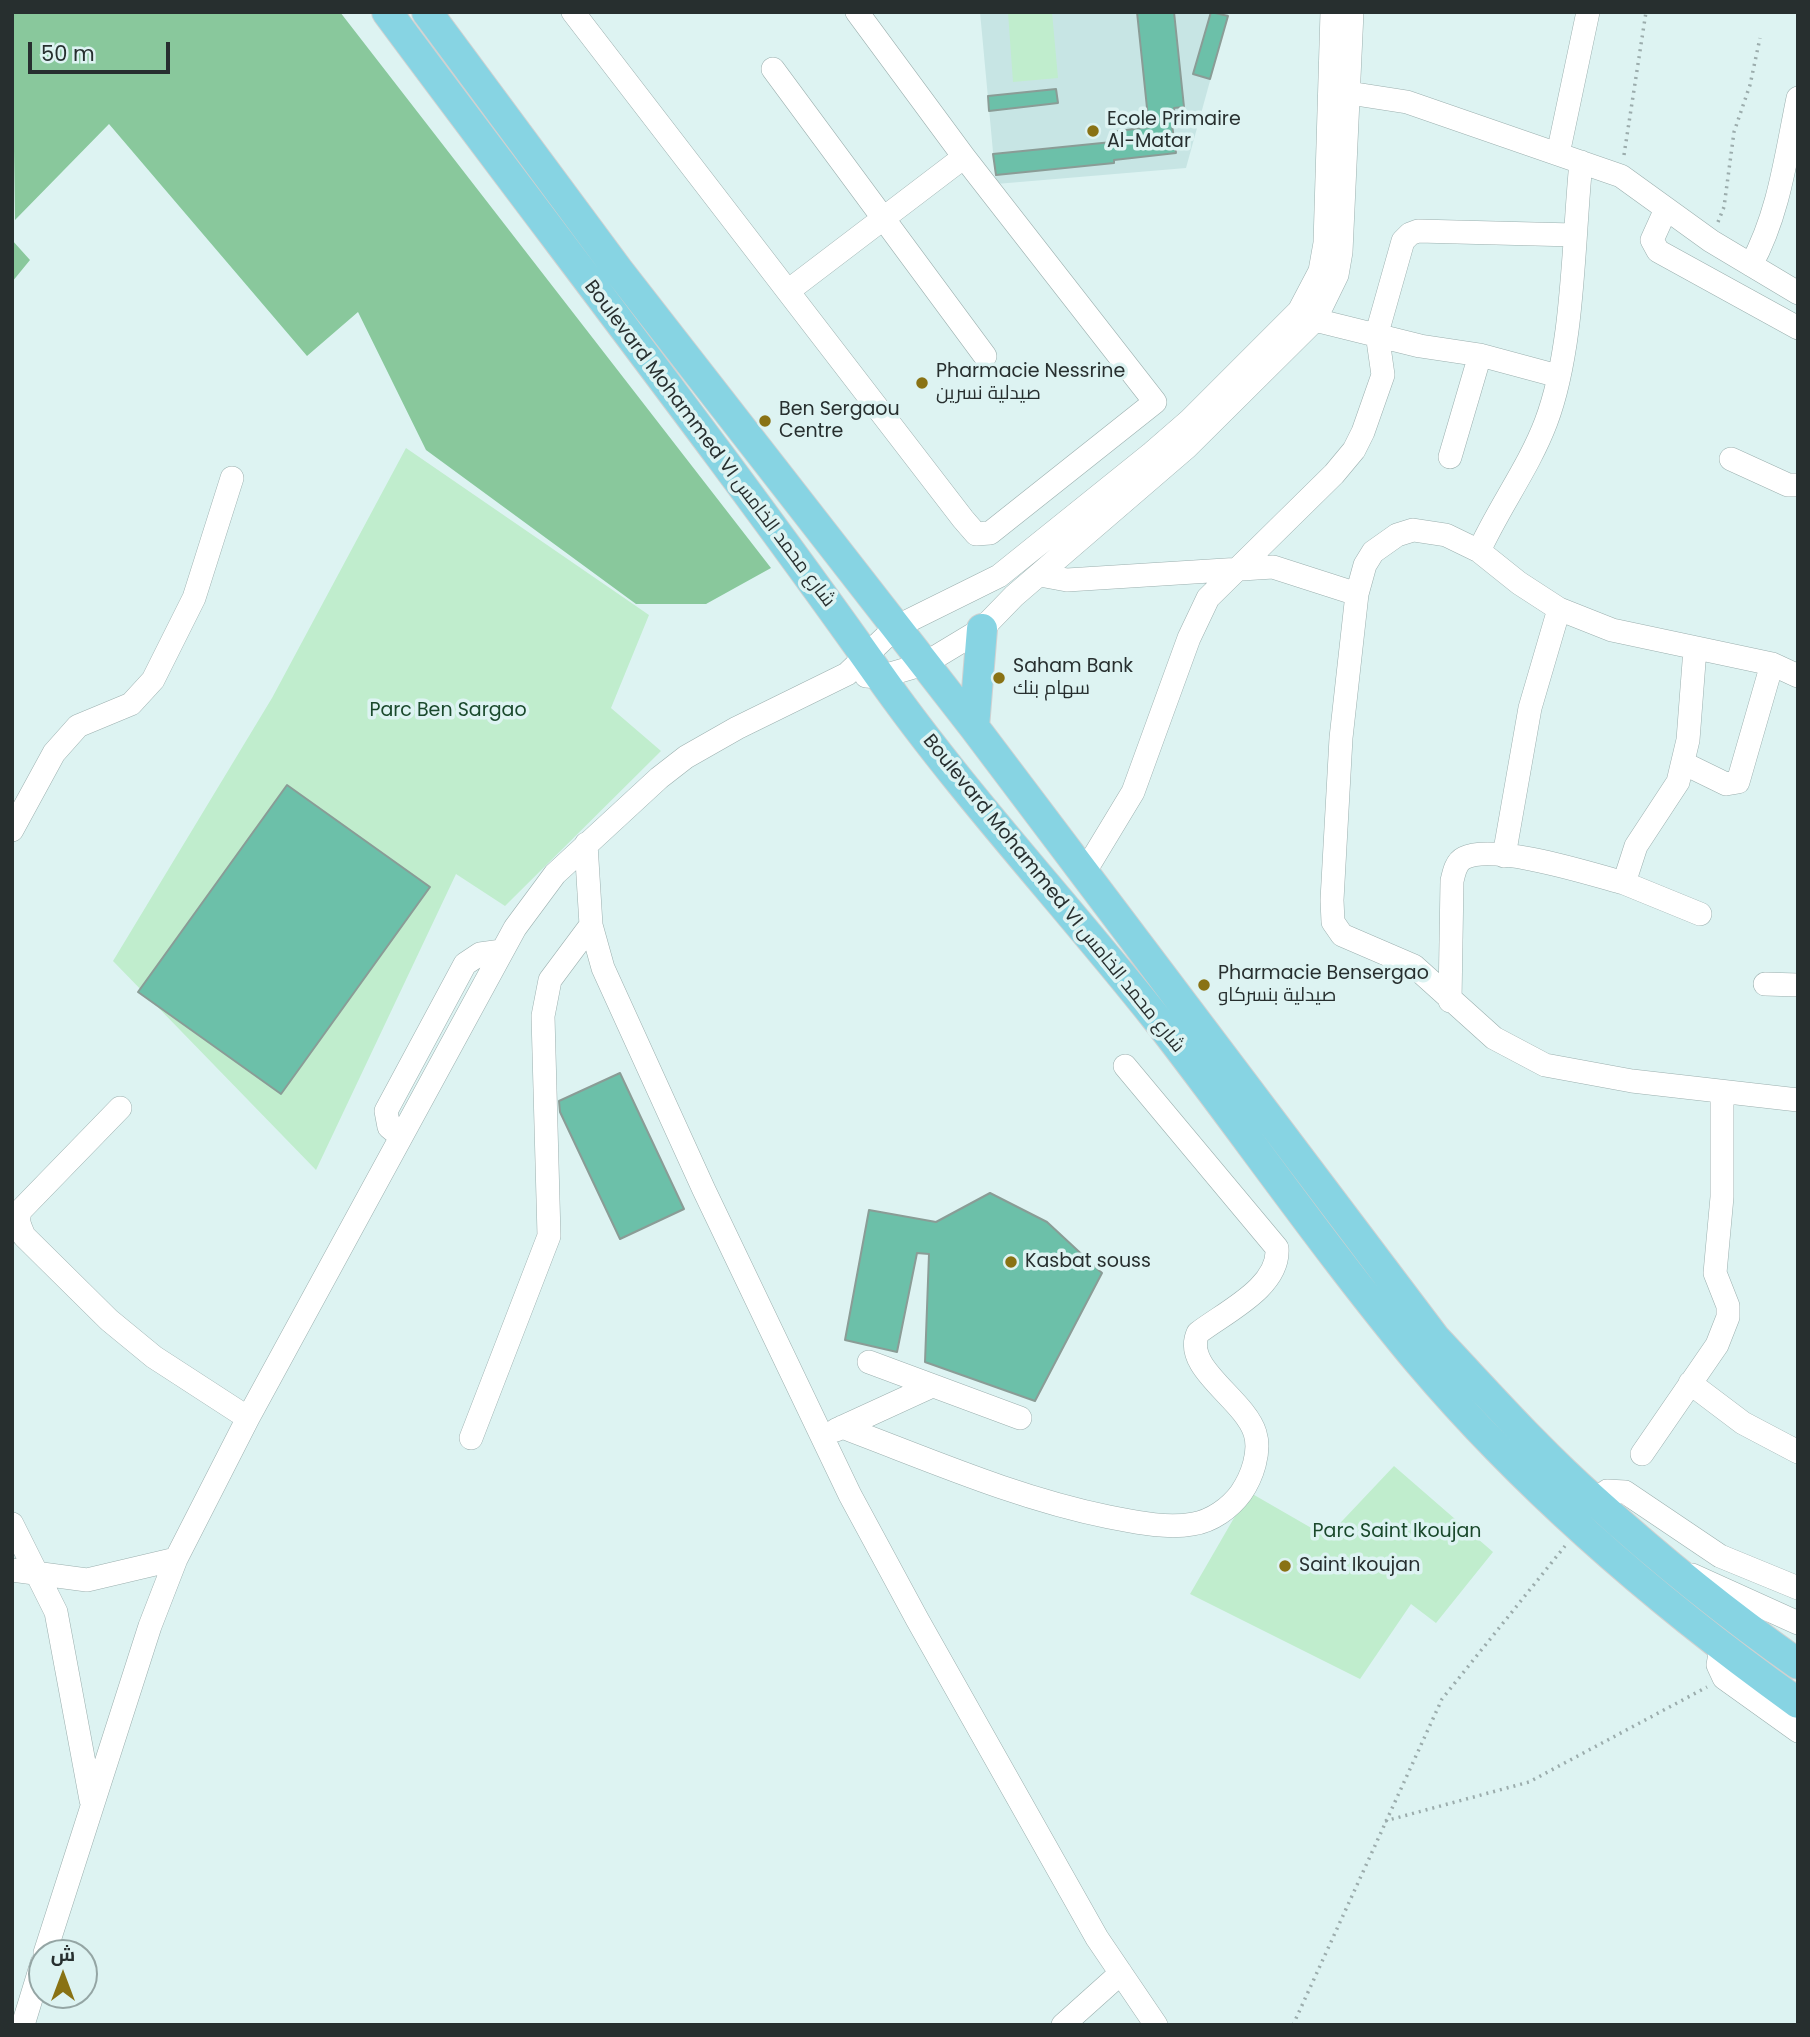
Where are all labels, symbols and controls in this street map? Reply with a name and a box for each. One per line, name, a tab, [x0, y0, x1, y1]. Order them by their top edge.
scale bar	[32, 28, 173, 72]
text: 50 m	[41, 39, 95, 68]
place label: Ecole Primaire Al-Matar	[1107, 109, 1241, 153]
marker: Ecole Primaire Al-Matar	[1085, 123, 1101, 139]
street label: Boulevard Mohammed VI شارع محمد الخامس	[579, 276, 839, 612]
place label: Pharmacie Nessrine صيدلية نسرين	[936, 361, 1125, 405]
marker: Pharmacie Nessrine صيدلية نسرين	[914, 375, 930, 391]
place label: Ben Sergaou Centre	[779, 399, 900, 443]
marker: Ben Sergaou Centre	[757, 413, 773, 429]
place label: Saham Bank سهام بنك	[1013, 656, 1133, 700]
marker: Saham Bank سهام بنك	[991, 670, 1007, 686]
park label: Parc Ben Sargao	[369, 700, 527, 722]
street label: Boulevard Mohammed VI شارع محمد الخامس	[917, 730, 1189, 1058]
place label: Pharmacie Bensergao صيدلية بنسركاو	[1218, 963, 1429, 1007]
marker: Pharmacie Bensergao صيدلية بنسركاو	[1196, 977, 1212, 993]
place label: Kasbat souss	[1025, 1251, 1151, 1273]
marker: Kasbat souss	[1003, 1254, 1019, 1270]
park label: Parc Saint Ikoujan	[1313, 1521, 1481, 1543]
place label: Saint Ikoujan	[1299, 1555, 1420, 1577]
marker: Saint Ikoujan	[1277, 1558, 1293, 1574]
north arrow	[28, 1939, 98, 2009]
text: ش	[51, 1941, 75, 1968]

